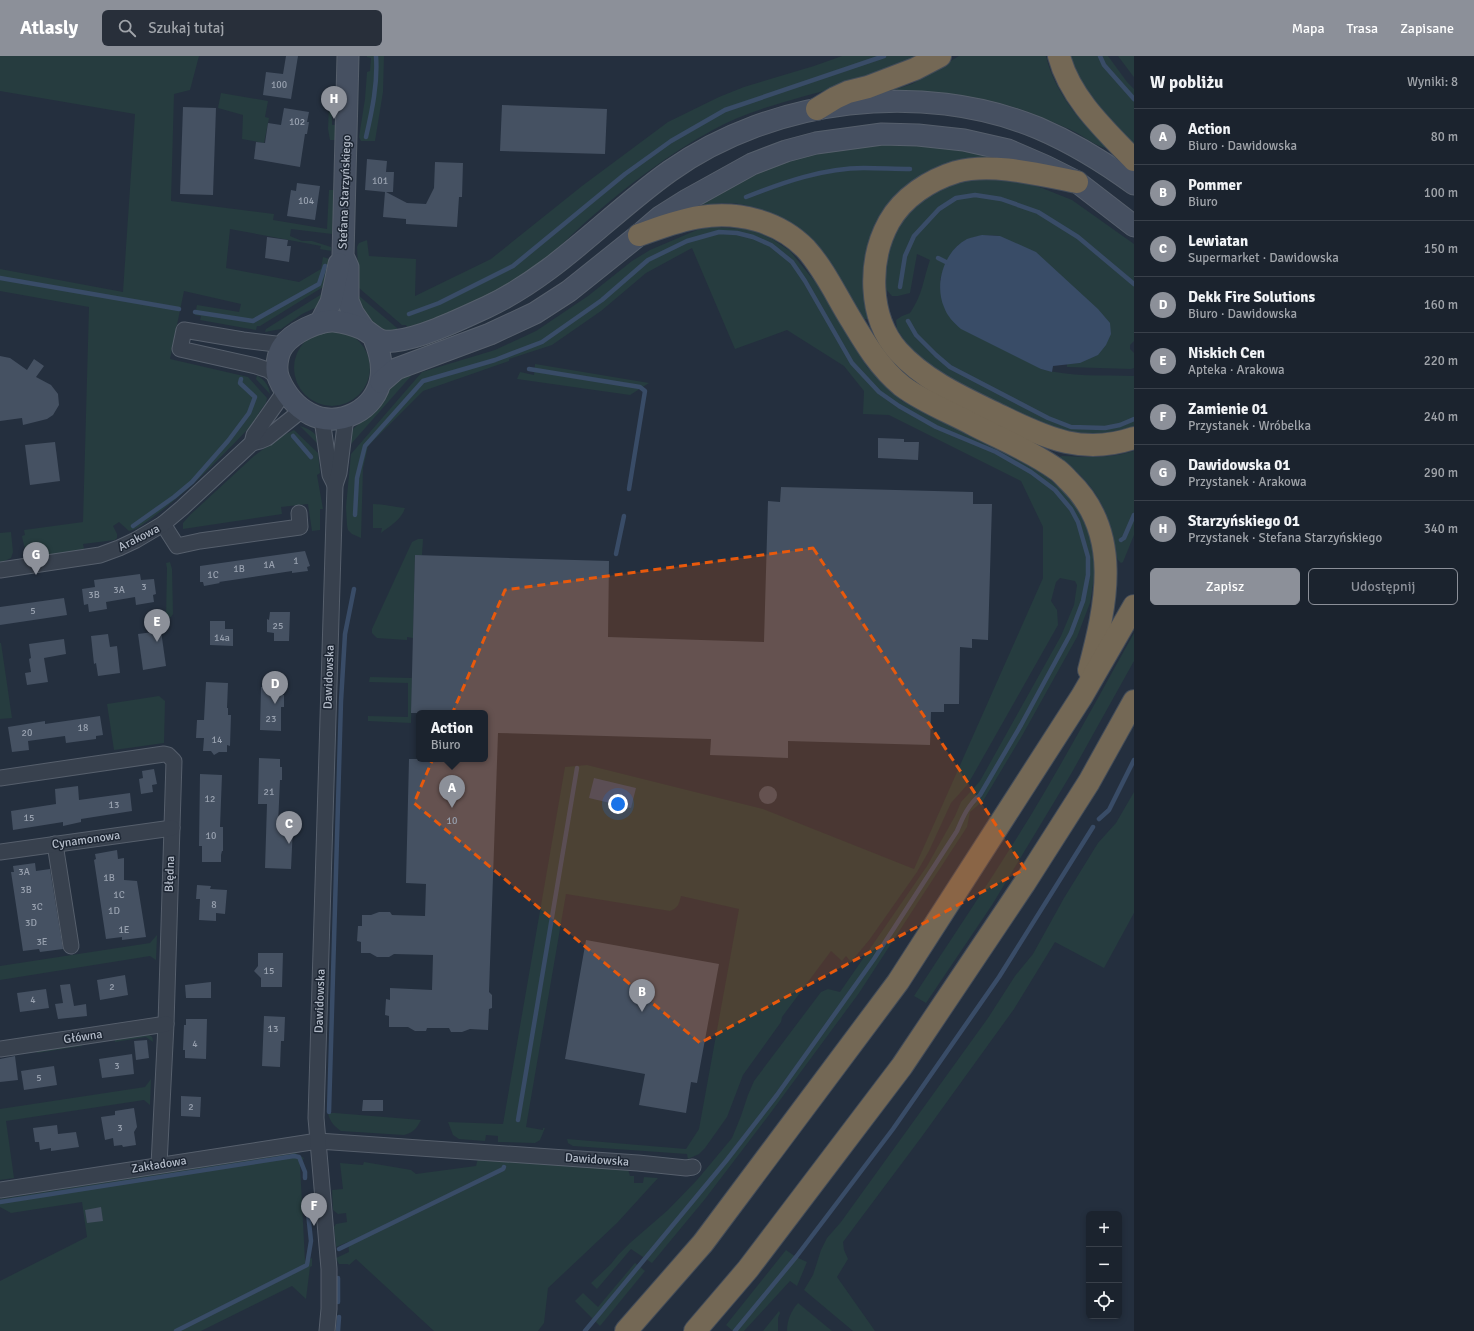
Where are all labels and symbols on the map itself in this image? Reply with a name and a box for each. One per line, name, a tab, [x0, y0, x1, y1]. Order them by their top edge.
house number: 100	[271, 79, 287, 91]
pin: H	[321, 86, 347, 119]
house number: 102	[289, 116, 305, 128]
street label: Stefana Starzyńskiego	[336, 135, 354, 249]
house number: 101	[372, 175, 388, 187]
house number: 104	[298, 195, 315, 207]
street label: Arakowa	[116, 521, 162, 555]
pin: G	[23, 542, 49, 575]
house number: 1	[293, 555, 299, 567]
house number: 1A	[263, 559, 275, 571]
house number: 1B	[233, 563, 245, 575]
house number: 1C	[207, 569, 219, 581]
house number: 3	[141, 581, 147, 593]
house number: 3A	[113, 584, 125, 596]
house number: 3B	[88, 589, 100, 601]
house number: 5	[30, 605, 36, 617]
pin: E	[144, 609, 170, 642]
house number: 25	[273, 620, 283, 632]
house number: 14a	[214, 632, 230, 644]
street label: Dawidowska	[320, 645, 338, 709]
pin: D	[262, 671, 288, 704]
house number: 23	[266, 713, 276, 725]
house number: 18	[78, 722, 88, 734]
house number: 20	[22, 727, 32, 739]
house number: 14	[212, 734, 223, 746]
pin: A	[439, 775, 465, 808]
house number: 21	[264, 786, 274, 798]
house number: 12	[205, 793, 215, 805]
your location	[608, 794, 628, 814]
house number: 13	[109, 799, 119, 811]
pin: C	[276, 811, 302, 844]
house number: 15	[24, 812, 34, 824]
house number: 10	[447, 815, 457, 827]
street label: Cynamonowa	[51, 828, 121, 852]
house number: 10	[206, 830, 216, 842]
street label: Błędna	[162, 856, 178, 892]
house number: 3A	[18, 866, 30, 878]
house number: 1B	[103, 872, 115, 884]
house number: 3B	[20, 884, 32, 896]
house number: 1C	[113, 889, 125, 901]
house number: 8	[211, 899, 217, 911]
house number: 3C	[31, 901, 43, 913]
house number: 1D	[108, 905, 120, 917]
house number: 3D	[25, 917, 37, 929]
house number: 1E	[118, 924, 130, 936]
house number: 3E	[36, 936, 48, 948]
house number: 15	[264, 965, 274, 977]
street label: Dawidowska	[311, 969, 329, 1033]
pin: B	[629, 979, 655, 1012]
house number: 2	[109, 981, 115, 993]
house number: 4	[30, 994, 36, 1006]
house number: 13	[268, 1023, 278, 1035]
street label: Główna	[63, 1027, 103, 1047]
house number: 4	[192, 1038, 198, 1050]
house number: 3	[114, 1060, 120, 1072]
house number: 5	[36, 1072, 42, 1084]
house number: 2	[188, 1101, 194, 1113]
house number: 3	[117, 1122, 123, 1134]
street label: Dawidowska	[564, 1150, 630, 1170]
street label: Zakładowa	[130, 1153, 188, 1177]
pin: F	[301, 1193, 327, 1226]

